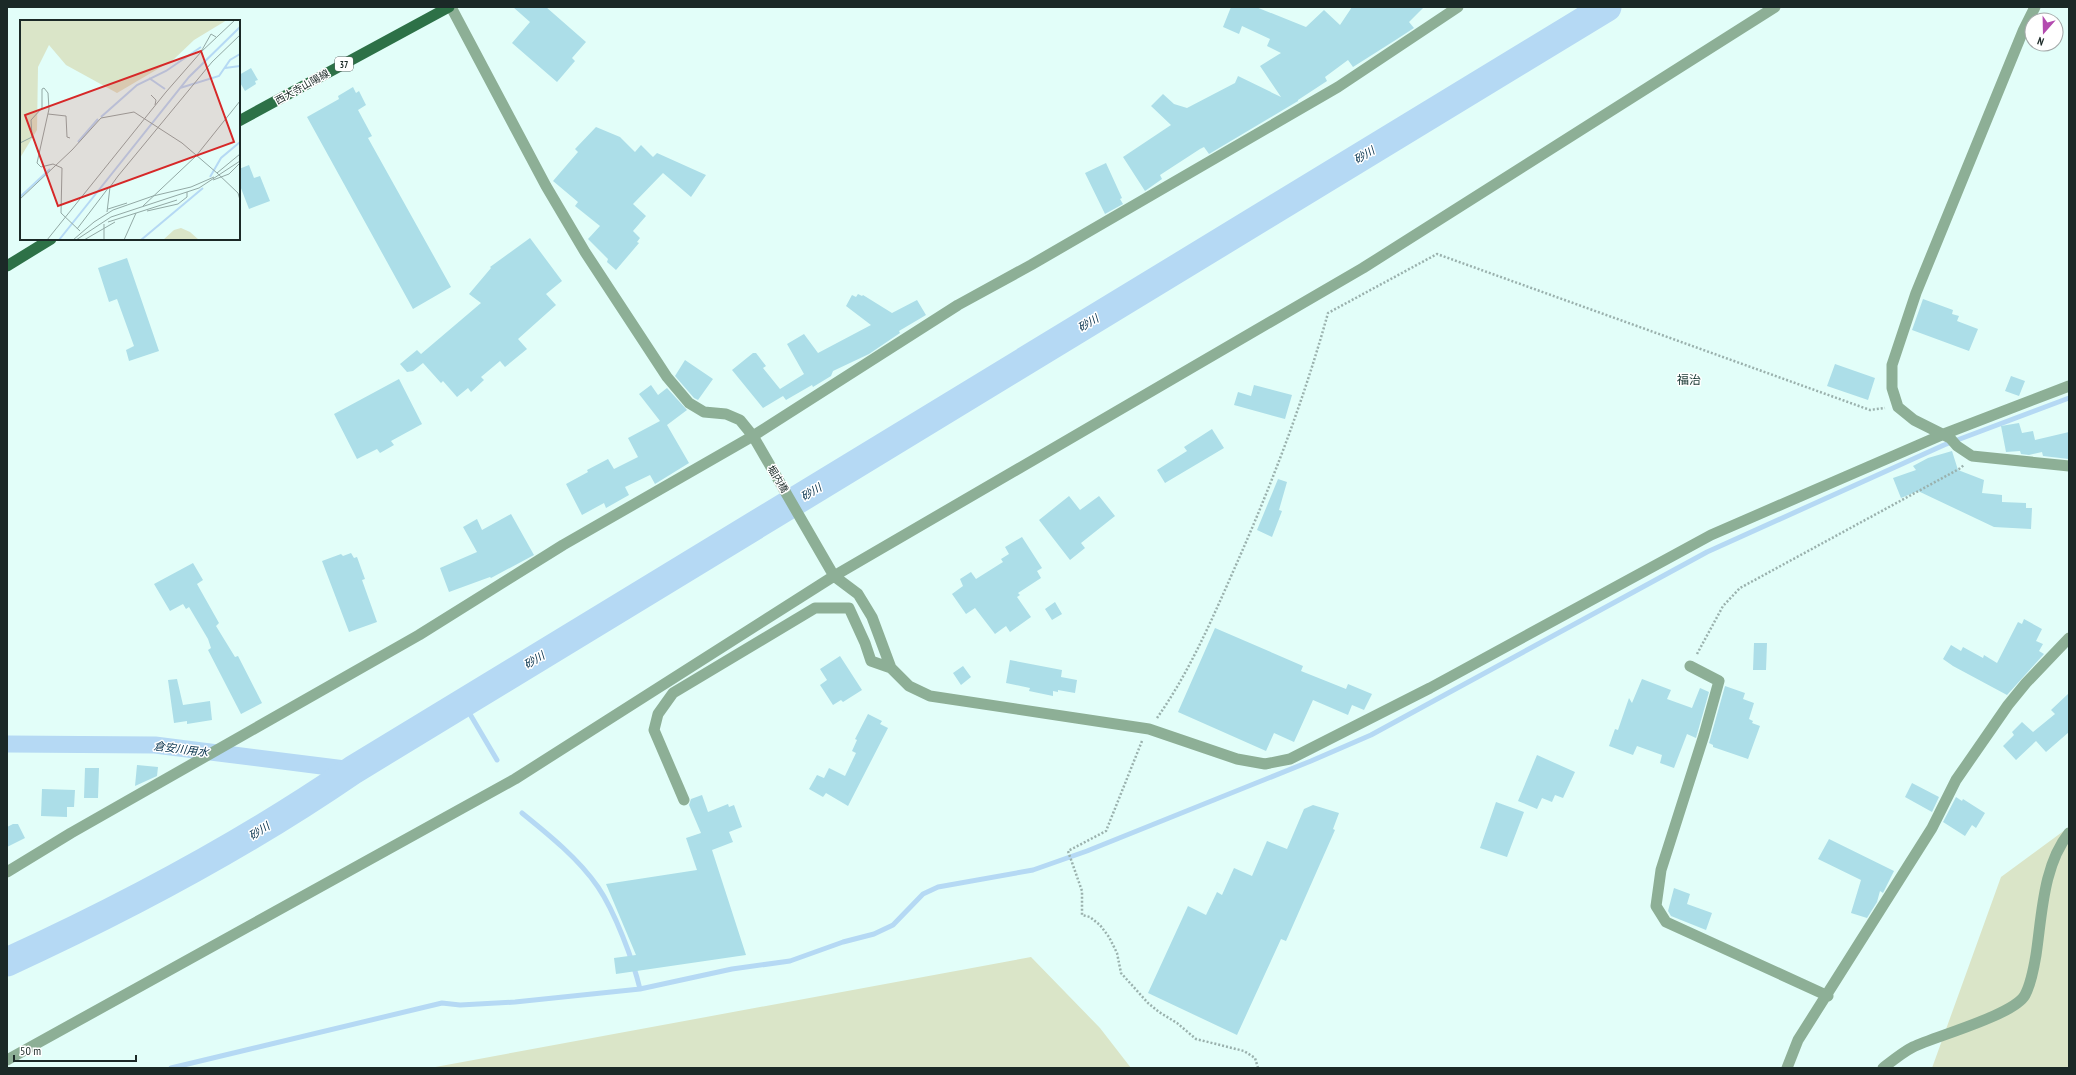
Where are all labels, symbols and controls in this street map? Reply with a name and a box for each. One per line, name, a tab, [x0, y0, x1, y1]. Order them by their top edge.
north arrow	[2024, 12, 2064, 52]
inset map	[20, 20, 240, 240]
text: N	[2035, 34, 2046, 49]
road number: 37	[335, 57, 353, 71]
street label: 西大寺山陽線	[273, 67, 331, 107]
water label: 砂川	[1351, 143, 1378, 167]
water label: 砂川	[1075, 311, 1102, 335]
district label: 福治	[1677, 372, 1701, 387]
street label: 堀内橋	[765, 463, 791, 495]
water label: 砂川	[798, 480, 825, 504]
water label: 砂川	[521, 648, 548, 672]
water label: 倉安川用水	[153, 739, 210, 759]
water label: 砂川	[246, 819, 273, 843]
scale bar	[14, 1037, 136, 1063]
text: 50 m	[20, 1043, 41, 1058]

